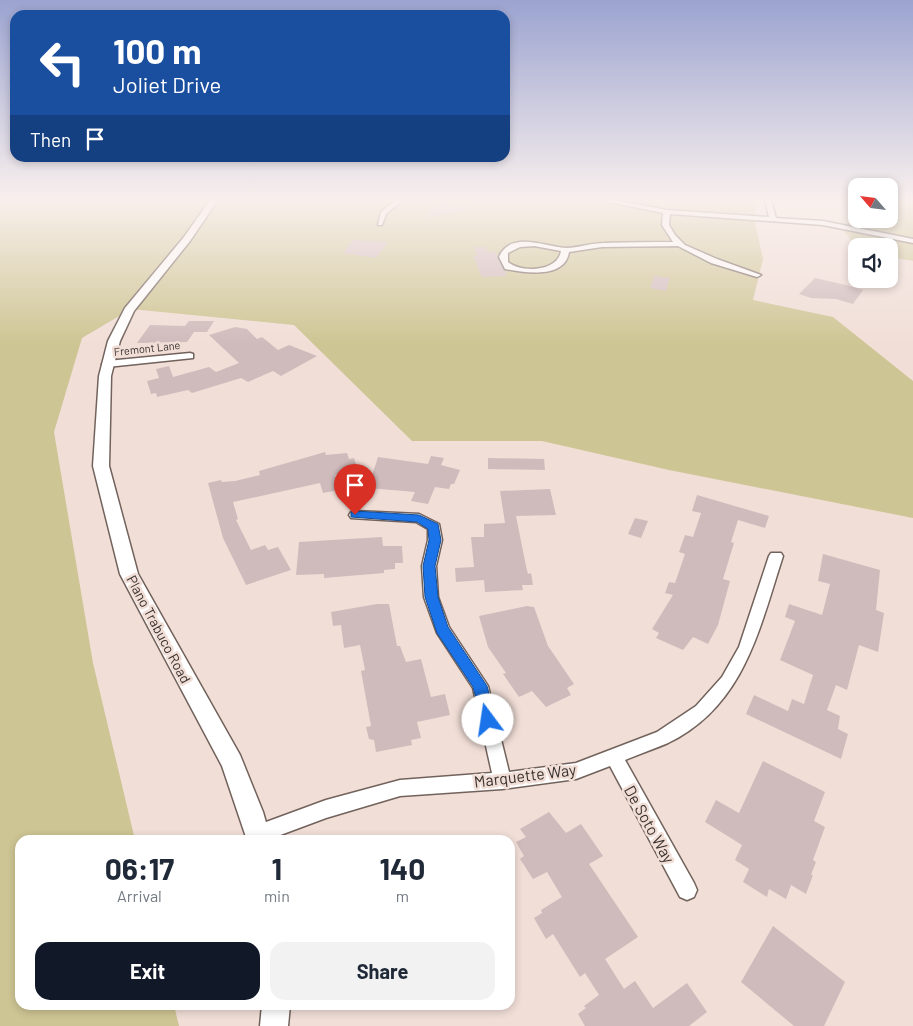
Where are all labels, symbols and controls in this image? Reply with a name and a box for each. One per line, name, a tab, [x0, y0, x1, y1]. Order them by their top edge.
text: 100 m	[113, 29, 202, 71]
icon: left	[30, 30, 95, 95]
text: Joliet Drive	[113, 71, 221, 97]
icon: arrive	[81, 125, 109, 153]
text: Then	[30, 128, 71, 151]
north arrow	[848, 178, 898, 228]
map controls	[848, 178, 898, 288]
button: sound	[848, 238, 898, 288]
street label: Fremont Lane	[113, 338, 181, 358]
pin	[334, 464, 376, 515]
icon: arrive	[341, 471, 369, 499]
street label: Plano Trabuco Road	[123, 572, 195, 686]
position arrow	[461, 693, 513, 745]
street label: Marquette Way	[473, 759, 578, 791]
street label: De Soto Way	[621, 782, 679, 867]
text: 06:17	[105, 850, 174, 886]
text: 1	[272, 850, 282, 886]
text: 140	[379, 850, 425, 886]
text: Arrival	[117, 886, 162, 905]
text: min	[264, 886, 290, 905]
text: m	[396, 886, 409, 905]
button: Exit	[35, 942, 260, 1000]
button: Share	[270, 942, 495, 1000]

